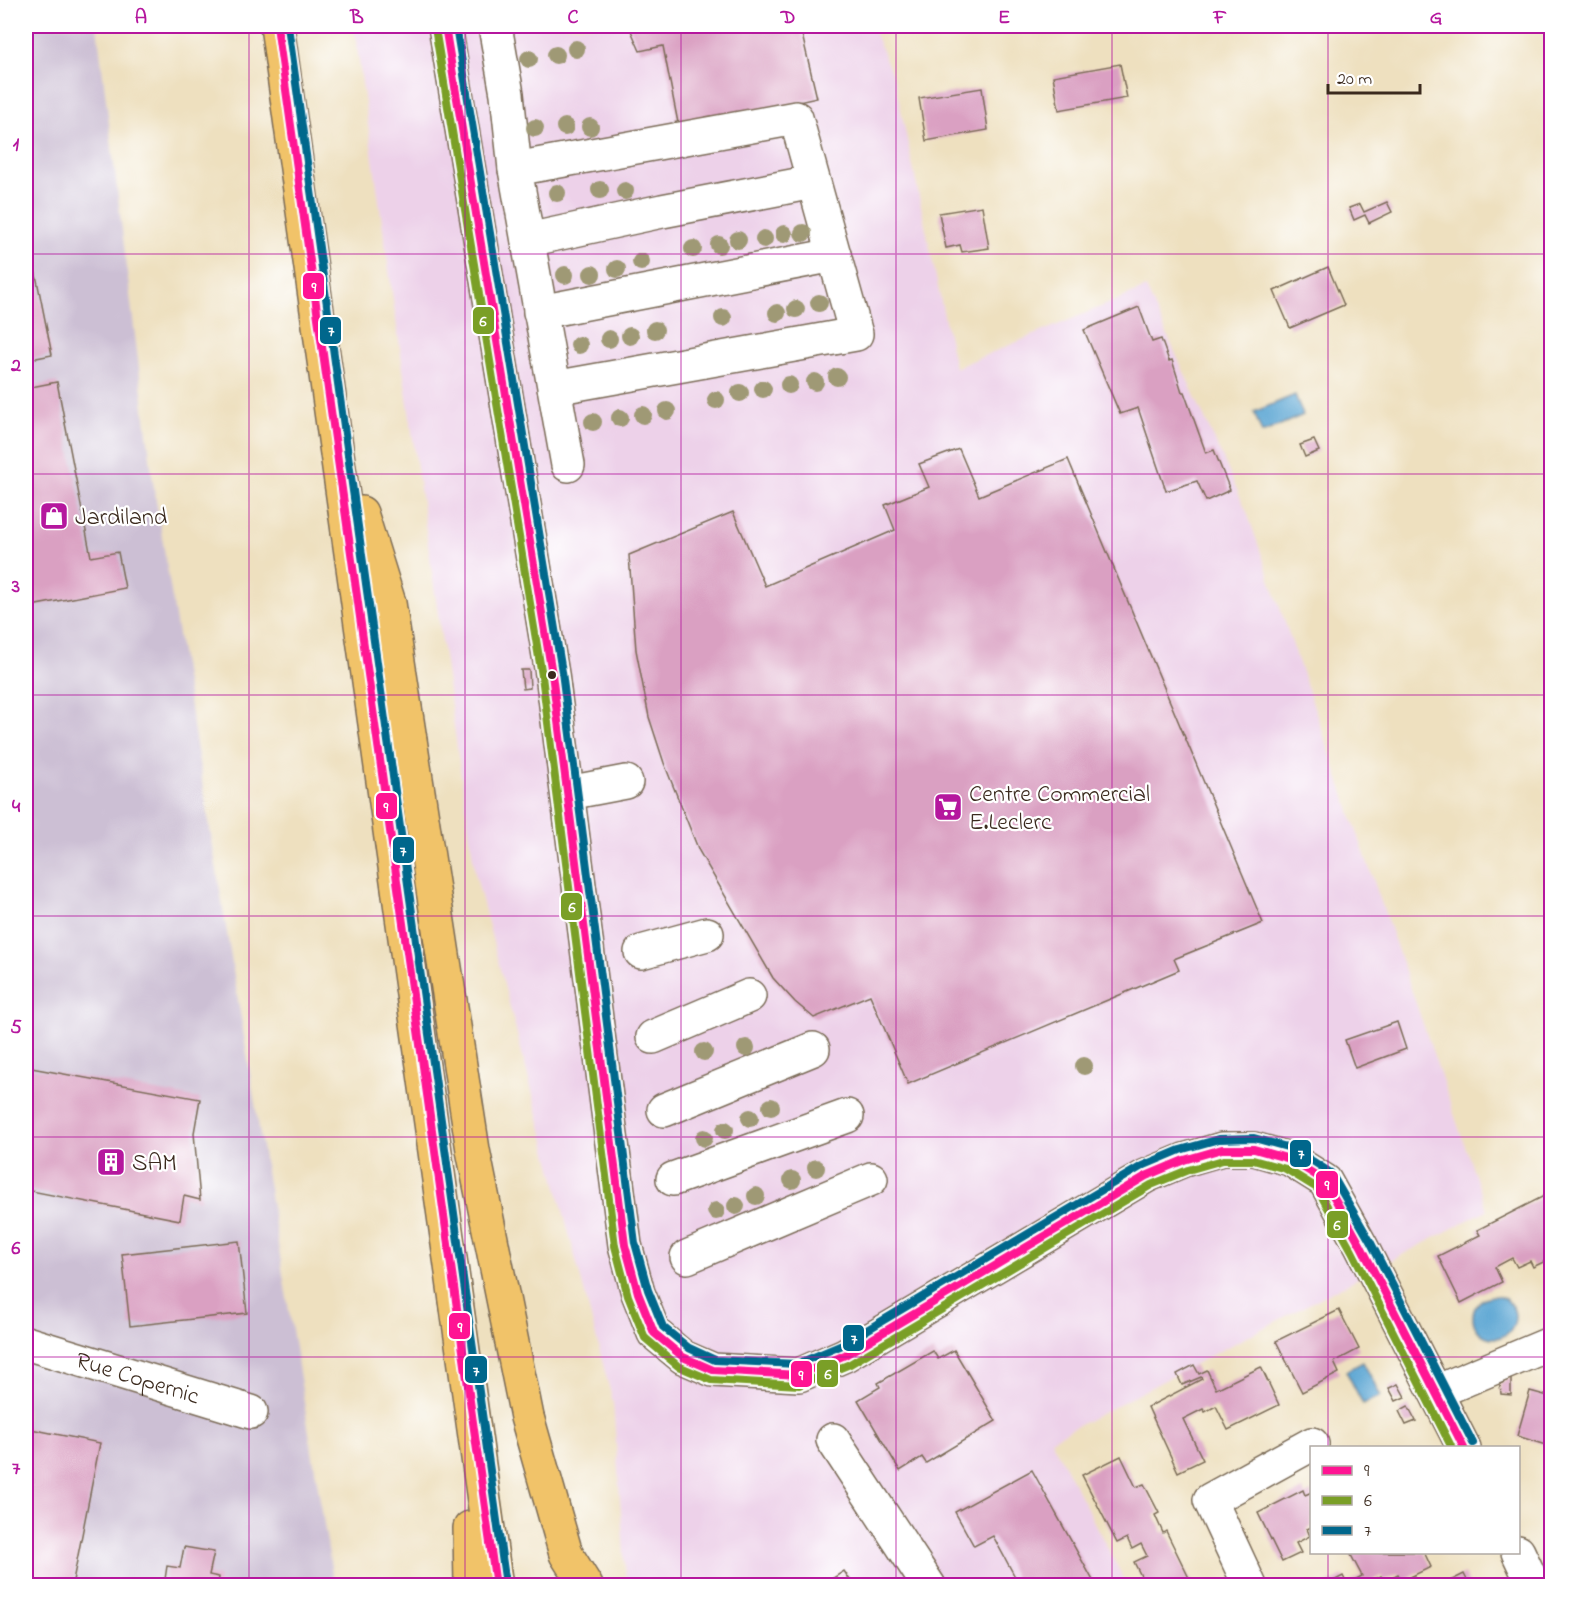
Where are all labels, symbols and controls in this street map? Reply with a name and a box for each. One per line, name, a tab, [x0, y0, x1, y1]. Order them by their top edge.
text: A	[135, 4, 147, 33]
text: B	[349, 4, 364, 33]
text: C	[568, 4, 579, 33]
text: D	[780, 4, 795, 33]
text: E	[998, 4, 1010, 33]
text: F	[1213, 4, 1227, 33]
text: G	[1430, 4, 1443, 33]
scale bar	[1328, 57, 1420, 95]
text: 20 m	[1337, 67, 1372, 93]
text: 1	[13, 131, 20, 160]
line badge: 9	[302, 272, 325, 300]
text: 9	[311, 276, 317, 300]
line badge: 6	[472, 306, 495, 335]
text: 6	[478, 310, 487, 334]
line badge: 7	[319, 316, 342, 345]
text: 7	[328, 320, 335, 344]
text: 2	[10, 352, 21, 381]
shop icon: Jardiland	[38, 500, 70, 532]
place label: Jardiland	[75, 501, 168, 536]
text: 3	[11, 573, 20, 602]
unlabelled marker	[546, 669, 558, 681]
place label: Centre Commercial E.Leclerc	[969, 778, 1150, 841]
supermarket icon: Centre Commercial E.Leclerc	[932, 791, 964, 823]
line badge: 9	[375, 792, 398, 820]
text: 4	[12, 793, 21, 822]
text: 9	[383, 796, 389, 820]
line badge: 7	[392, 836, 415, 864]
text: 7	[400, 840, 407, 864]
line badge: 6	[560, 892, 583, 921]
text: 6	[567, 896, 576, 920]
text: 5	[10, 1014, 22, 1043]
line badge: 7	[1289, 1139, 1312, 1168]
text: 7	[1298, 1143, 1305, 1167]
building icon: SAM	[95, 1146, 127, 1178]
place label: SAM	[132, 1147, 177, 1182]
line badge: 9	[1315, 1170, 1339, 1199]
text: 9	[1324, 1174, 1330, 1198]
line badge: 6	[1326, 1210, 1349, 1239]
text: 6	[1332, 1214, 1341, 1238]
text: 6	[12, 1235, 21, 1264]
line badge: 9	[448, 1312, 471, 1340]
text: 9	[457, 1316, 463, 1340]
line badge: 7	[842, 1324, 865, 1352]
text: 7	[851, 1328, 858, 1352]
street label: Rue Copernic	[71, 1344, 204, 1415]
line badge: 7	[464, 1355, 488, 1384]
line badge: 6	[816, 1359, 839, 1388]
text: 7	[473, 1360, 480, 1384]
line badge: 9	[790, 1360, 813, 1388]
text: 6	[823, 1363, 832, 1387]
text: 9	[798, 1364, 804, 1388]
legend	[1310, 1446, 1520, 1554]
text: 7	[12, 1455, 21, 1484]
text: 9	[1364, 1459, 1370, 1485]
text: 6	[1364, 1489, 1372, 1515]
text: 7	[1364, 1519, 1372, 1545]

